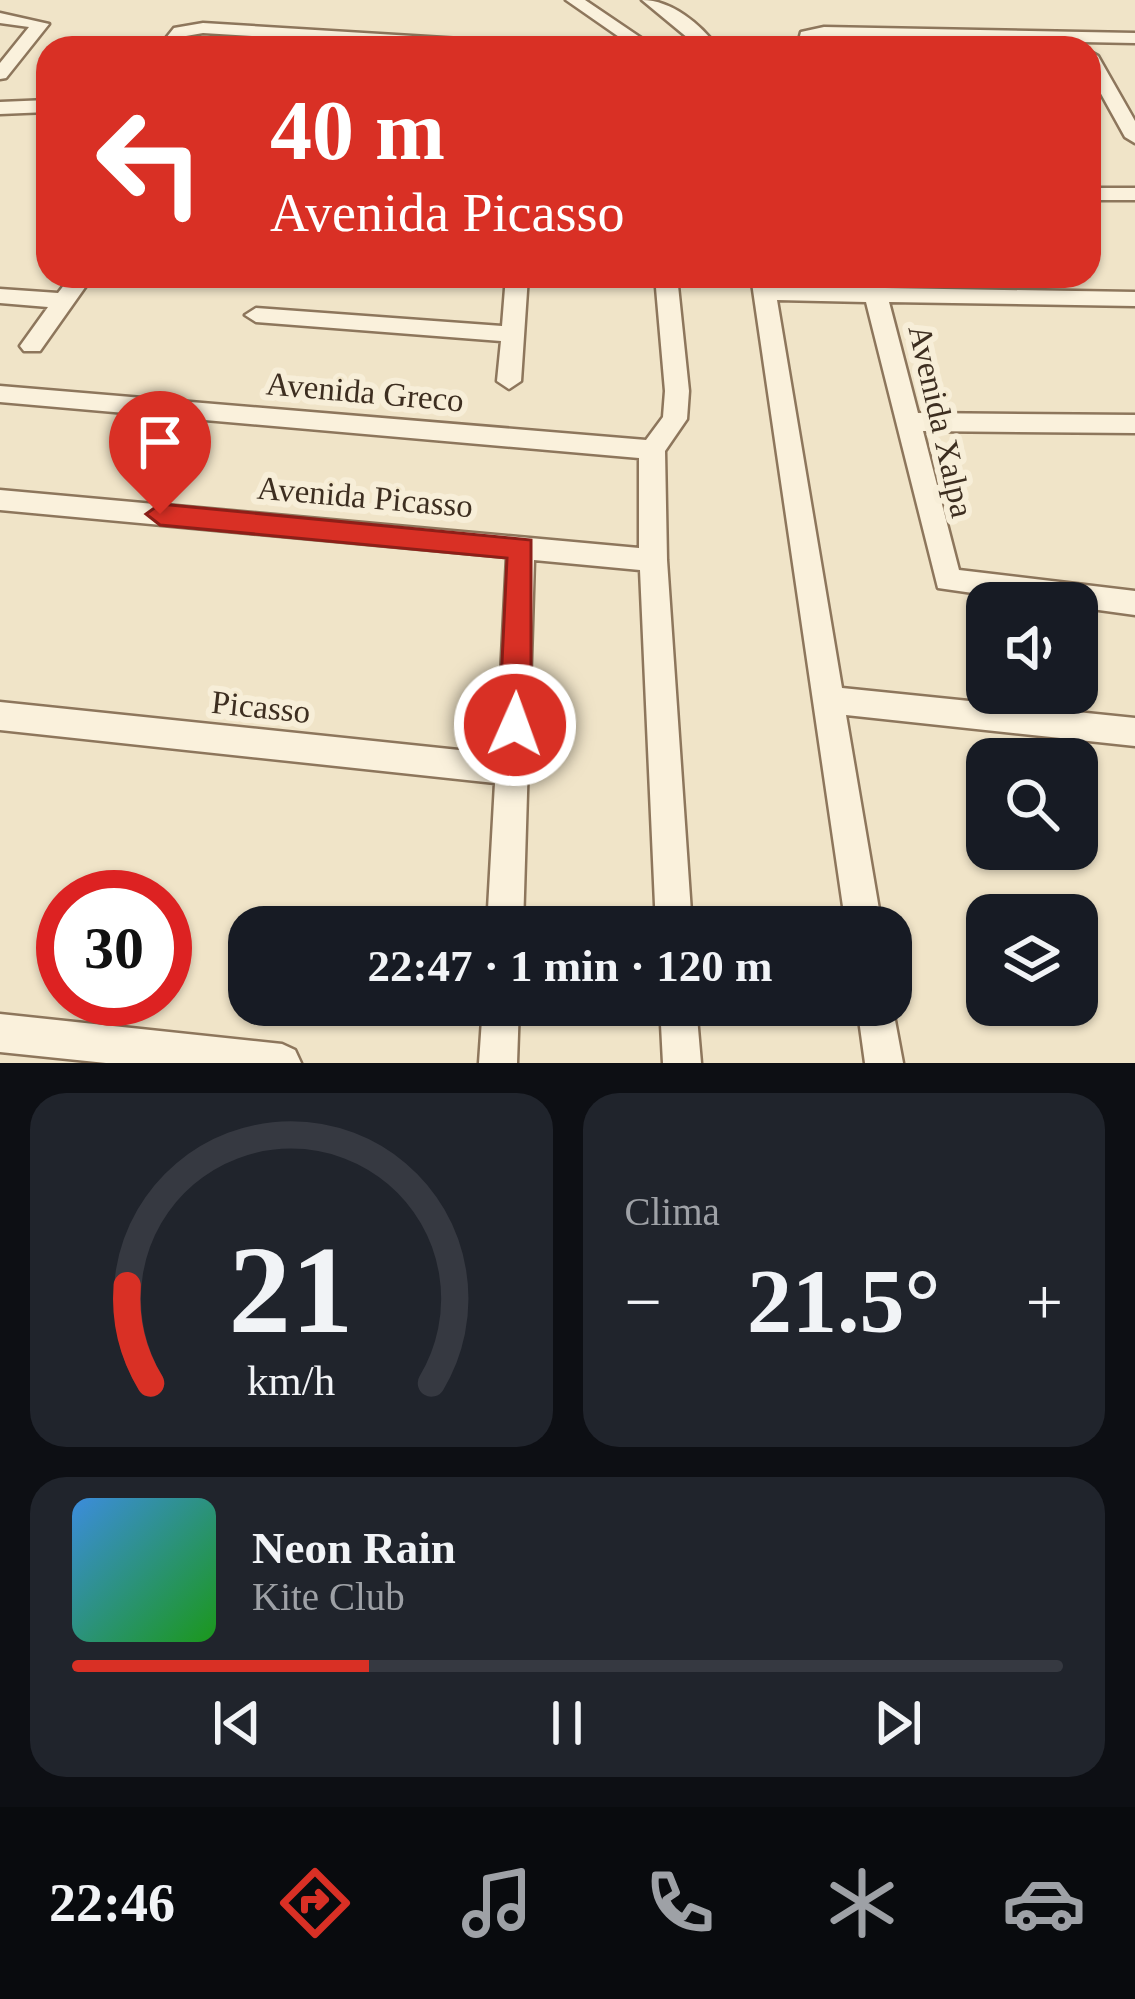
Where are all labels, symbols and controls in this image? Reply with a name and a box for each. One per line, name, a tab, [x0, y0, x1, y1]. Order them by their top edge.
icon: left	[72, 84, 228, 240]
text: 40 m	[270, 84, 445, 177]
text: Avenida Picasso	[270, 183, 624, 243]
street label: Avenida Xalpa	[901, 321, 981, 521]
street label: Avenida Greco	[265, 365, 465, 419]
pin	[109, 391, 211, 514]
icon: arrive	[127, 409, 193, 475]
street label: Avenida Picasso	[256, 470, 474, 524]
map controls	[966, 582, 1098, 1026]
button: sound	[966, 582, 1098, 714]
position arrow	[452, 662, 578, 788]
street label: Picasso	[210, 684, 312, 730]
button: search	[966, 738, 1098, 870]
speed limit sign: 30	[36, 870, 192, 1026]
button: layers	[966, 894, 1098, 1026]
text: 22:47 · 1 min · 120 m	[368, 941, 773, 991]
text: Clima	[625, 1190, 720, 1233]
text: 21	[229, 1221, 354, 1359]
text: 21.5°	[747, 1252, 941, 1351]
text: −	[625, 1265, 662, 1338]
text: +	[1026, 1265, 1063, 1338]
text: km/h	[247, 1357, 335, 1404]
text: Neon Rain	[252, 1523, 456, 1573]
text: Kite Club	[252, 1575, 405, 1618]
icon: previous	[204, 1690, 270, 1756]
icon: pause	[534, 1690, 600, 1756]
icon: next	[865, 1690, 931, 1756]
icon: directions	[273, 1861, 357, 1945]
icon: music	[455, 1861, 539, 1945]
icon: phone	[638, 1861, 722, 1945]
icon: climate	[820, 1861, 904, 1945]
icon: car	[1002, 1861, 1086, 1945]
text: 22:46	[49, 1873, 175, 1933]

